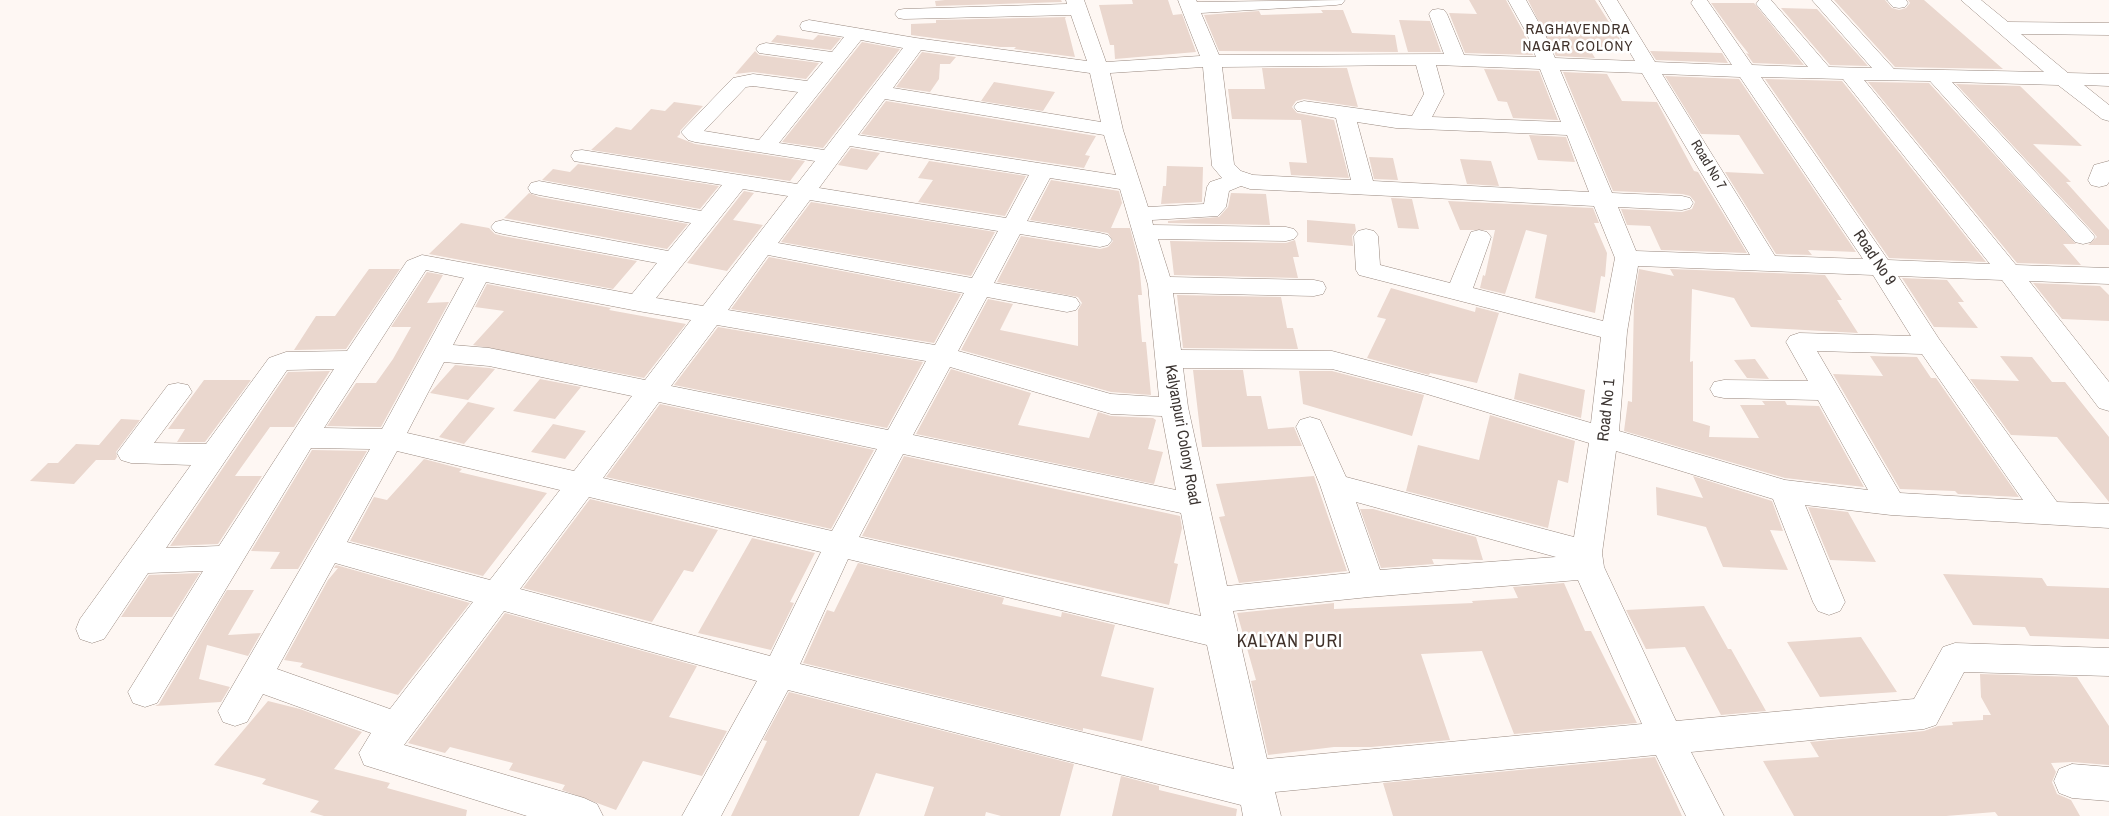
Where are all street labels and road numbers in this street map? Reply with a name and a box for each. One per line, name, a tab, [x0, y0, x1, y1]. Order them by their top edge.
street label: Road No 7	[1687, 137, 1729, 193]
street label: Road No 9	[1849, 227, 1899, 289]
street label: Kalyanpuri Colony Road	[1160, 363, 1204, 507]
street label: Road No 1	[1594, 378, 1620, 442]

